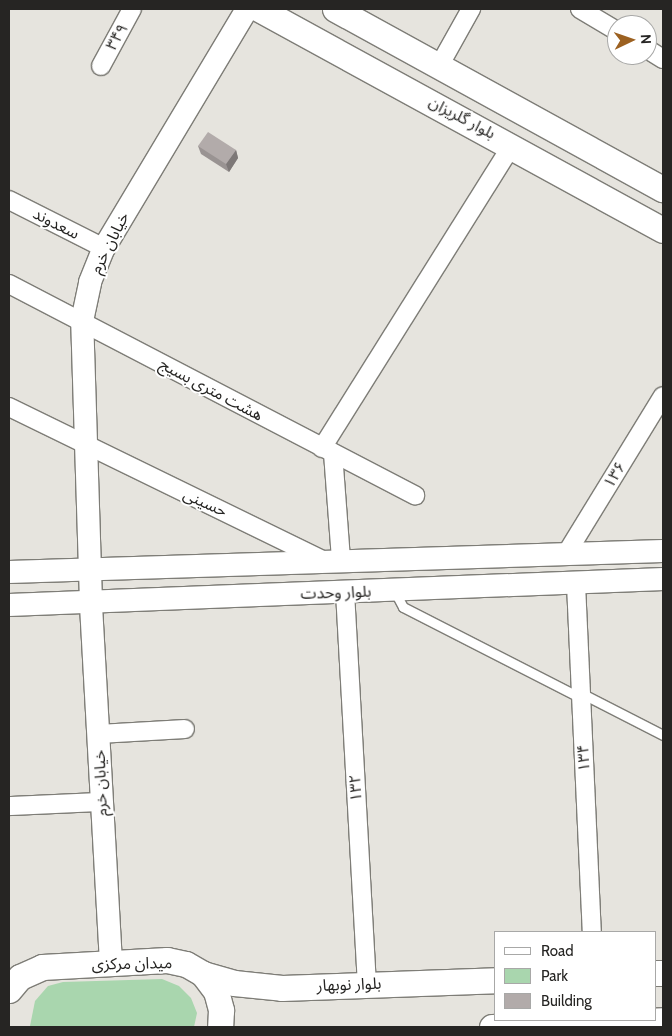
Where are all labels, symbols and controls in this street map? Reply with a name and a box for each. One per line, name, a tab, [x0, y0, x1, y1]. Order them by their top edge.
north arrow	[607, 15, 657, 65]
street label: ۳۴۹	[102, 20, 132, 54]
text: N	[637, 34, 655, 45]
street label: بلوار گلریزان	[425, 92, 499, 144]
street label: سعدوند	[30, 204, 82, 244]
street label: خیابان خرم	[86, 209, 134, 277]
street label: هشت متری بسیج	[156, 355, 266, 425]
street label: ۱۳۶	[600, 458, 630, 492]
street label: حسینی	[180, 485, 230, 521]
street label: بلوار وحدت	[300, 582, 372, 604]
street label: ۱۳۴	[574, 744, 594, 772]
street label: خیابان خرم	[90, 749, 112, 817]
street label: ۱۳۲	[346, 774, 366, 802]
legend	[494, 931, 657, 1021]
text: Road	[541, 942, 574, 960]
street label: میدان مرکزی	[92, 954, 172, 974]
text: Park	[541, 967, 568, 985]
street label: بلوار نوبهار	[316, 974, 382, 996]
text: Building	[541, 992, 592, 1010]

